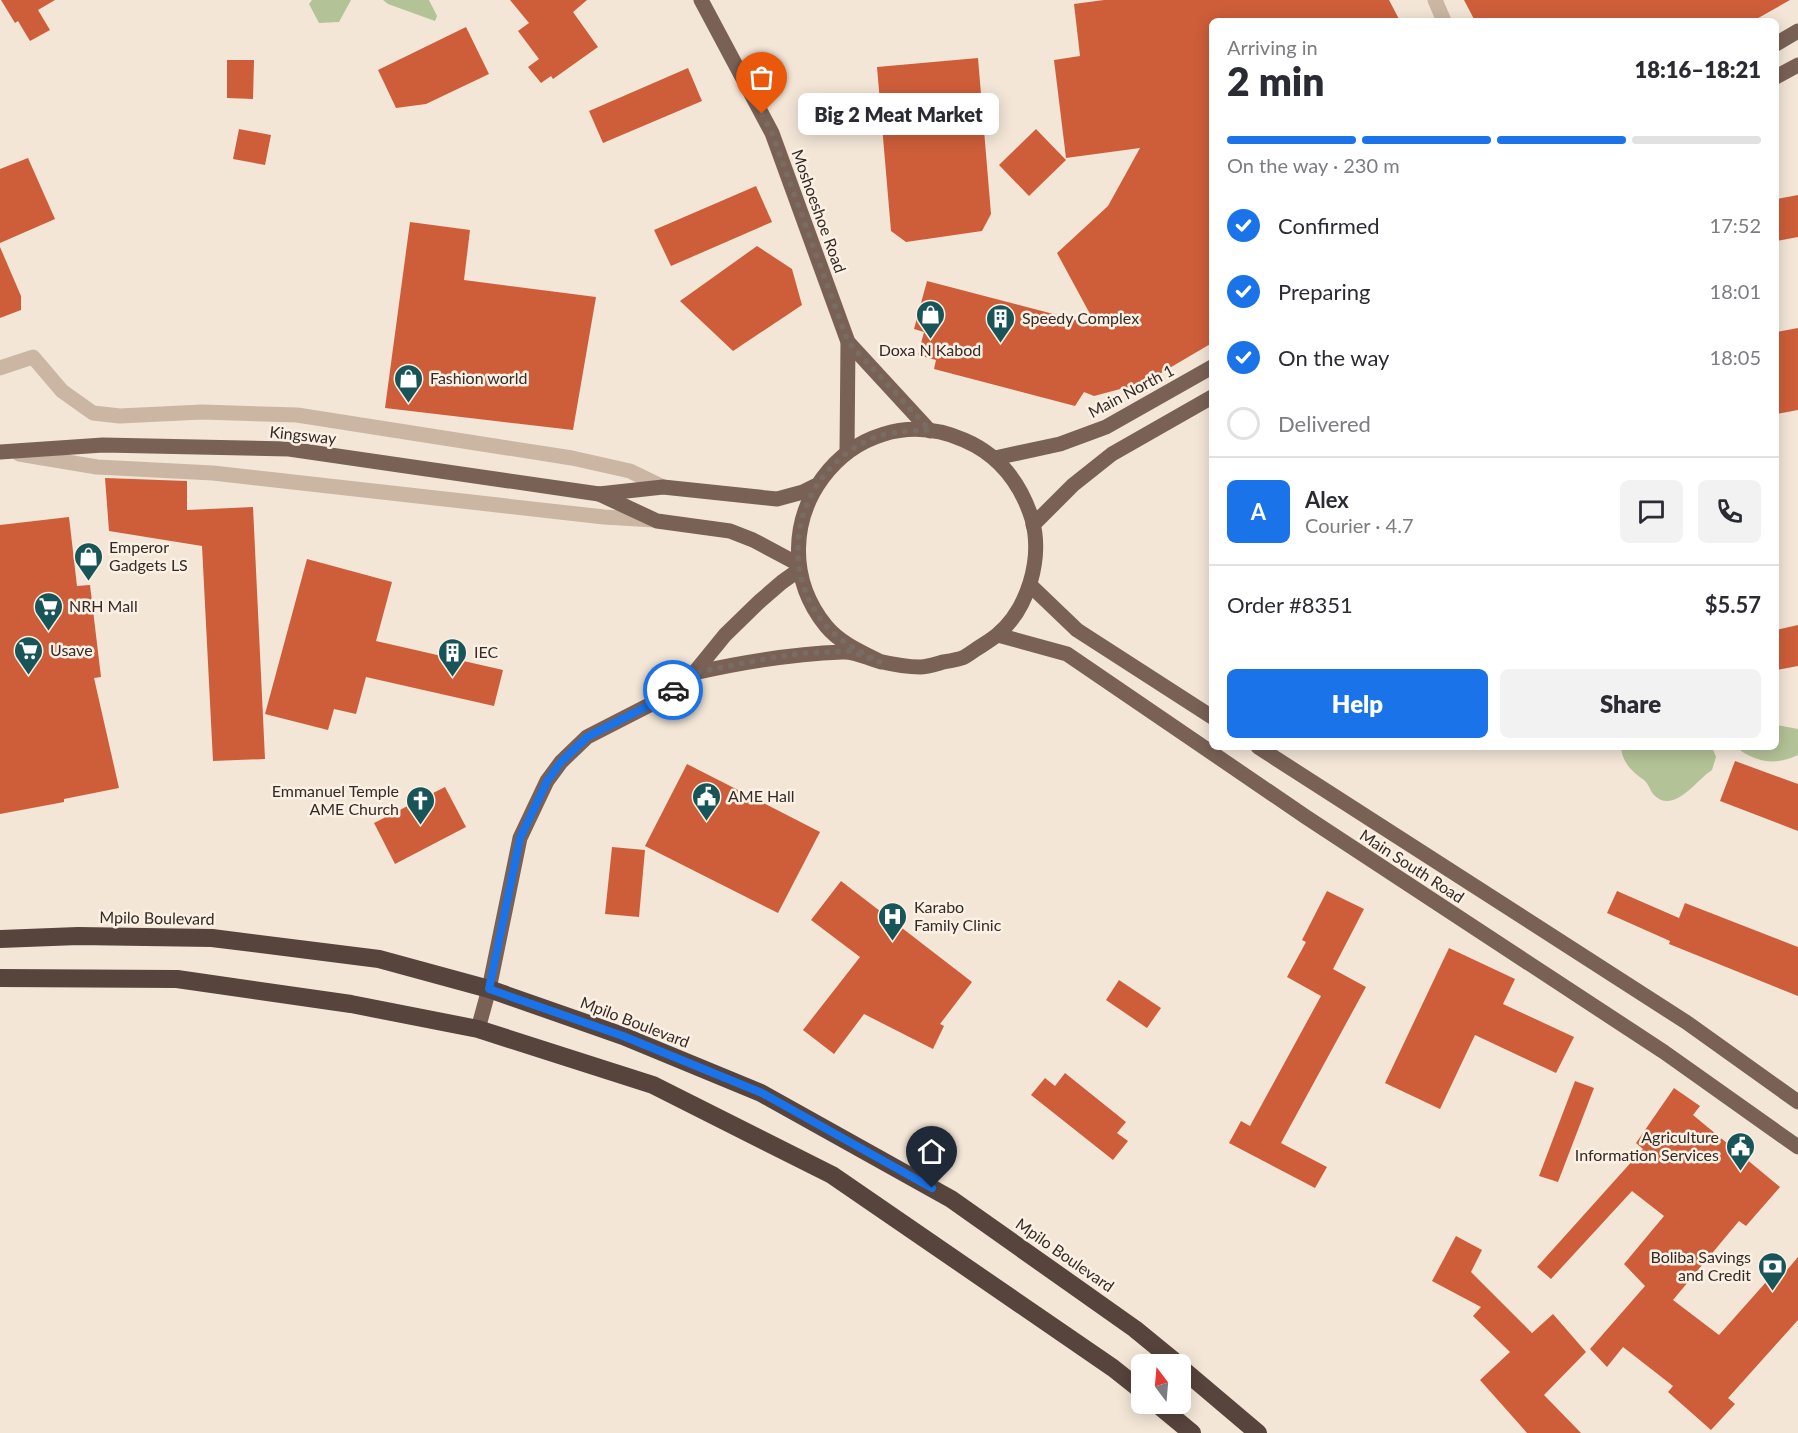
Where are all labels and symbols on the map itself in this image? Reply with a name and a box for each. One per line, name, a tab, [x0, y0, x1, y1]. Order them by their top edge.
pin	[736, 52, 787, 114]
callout: Big 2 Meat Market	[798, 93, 999, 135]
street label: Moshoeshoe Road	[788, 146, 851, 275]
shop icon: Doxa N Kabod	[914, 298, 946, 340]
building icon: Speedy Complex	[985, 302, 1017, 344]
place label: Speedy Complex	[1022, 308, 1139, 327]
place label: Doxa N Kabod	[879, 340, 981, 359]
street label: Main North 1	[1085, 360, 1177, 421]
shop icon: Fashion world	[393, 362, 425, 404]
place label: Fashion world	[430, 368, 527, 387]
street label: Kingsway	[269, 422, 338, 448]
place label: Emperor Gadgets LS	[109, 537, 188, 574]
shop icon: Emperor Gadgets LS	[72, 540, 104, 582]
supermarket icon: NRH Mall	[32, 590, 64, 632]
place label: NRH Mall	[69, 596, 138, 615]
supermarket icon: Usave	[13, 634, 45, 676]
building icon: IEC	[437, 636, 469, 678]
place label: Usave	[50, 640, 93, 659]
place label: IEC	[474, 642, 498, 661]
courier	[643, 660, 703, 720]
public building icon: AME Hall	[691, 780, 723, 822]
place label: Emmanuel Temple AME Church	[272, 781, 399, 818]
church icon: Emmanuel Temple AME Church	[404, 784, 436, 826]
place label: AME Hall	[728, 786, 795, 805]
street label: Main South Road	[1357, 825, 1468, 906]
place label: Karabo Family Clinic	[914, 897, 1002, 934]
hospital icon: Karabo Family Clinic	[877, 900, 909, 942]
street label: Mpilo Boulevard	[99, 907, 215, 928]
street label: Mpilo Boulevard	[578, 992, 692, 1051]
pin	[906, 1126, 957, 1188]
place label: Agriculture Information Services	[1575, 1127, 1719, 1164]
public building icon: Agriculture Information Services	[1724, 1130, 1756, 1172]
street label: Mpilo Boulevard	[1013, 1214, 1118, 1295]
place label: Boliba Savings and Credit	[1650, 1247, 1751, 1284]
bank icon: Boliba Savings and Credit	[1756, 1250, 1788, 1292]
north arrow	[1131, 1354, 1191, 1414]

